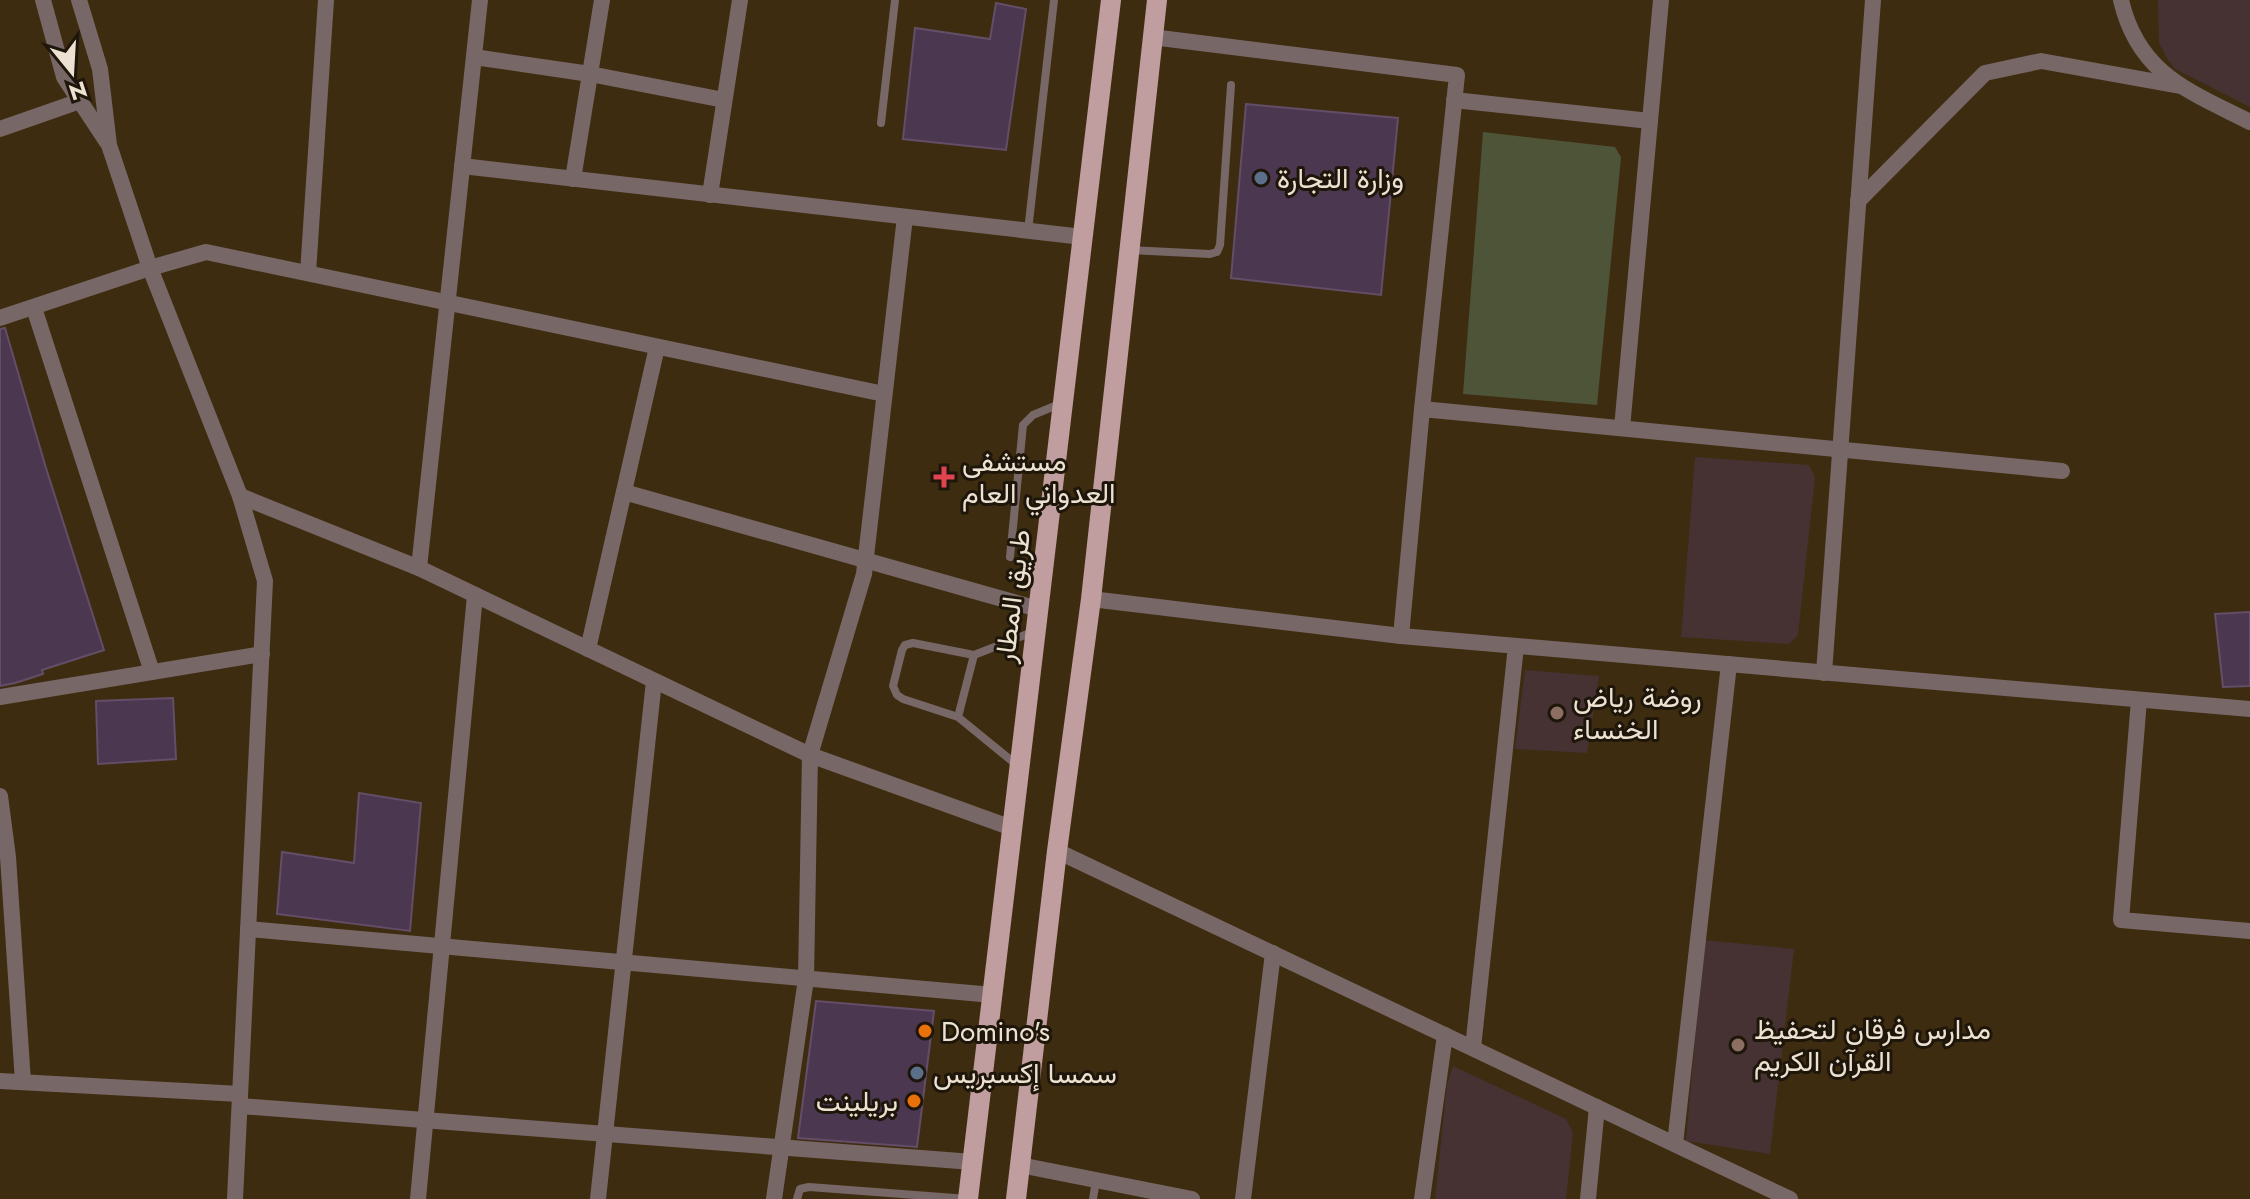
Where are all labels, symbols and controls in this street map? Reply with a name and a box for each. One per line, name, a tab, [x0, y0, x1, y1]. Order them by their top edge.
north arrow	[32, 32, 112, 112]
text: N	[65, 73, 91, 109]
place label: وزارة التجارة	[1277, 158, 1404, 199]
marker: وزارة التجارة	[1252, 169, 1270, 187]
place label: مستشفى العدواني العام	[962, 441, 1116, 516]
marker: مستشفى العدواني العام	[933, 466, 955, 488]
street label: طريق المطار	[984, 527, 1041, 666]
place label: روضة رياض الخنساء	[1573, 677, 1702, 750]
marker: روضة رياض الخنساء	[1548, 704, 1566, 722]
place label: مدارس فرقان لتحفيظ القرآن الكريم	[1754, 1009, 1991, 1082]
place label: Domino's	[941, 1011, 1050, 1052]
marker: Domino's	[916, 1022, 934, 1040]
marker: مدارس فرقان لتحفيظ القرآن الكريم	[1729, 1036, 1747, 1054]
place label: سمسا إكسبريس	[933, 1053, 1117, 1094]
marker: سمسا إكسبريس	[908, 1064, 926, 1082]
place label: بريلينت	[816, 1081, 898, 1122]
marker: بريلينت	[905, 1092, 923, 1110]

